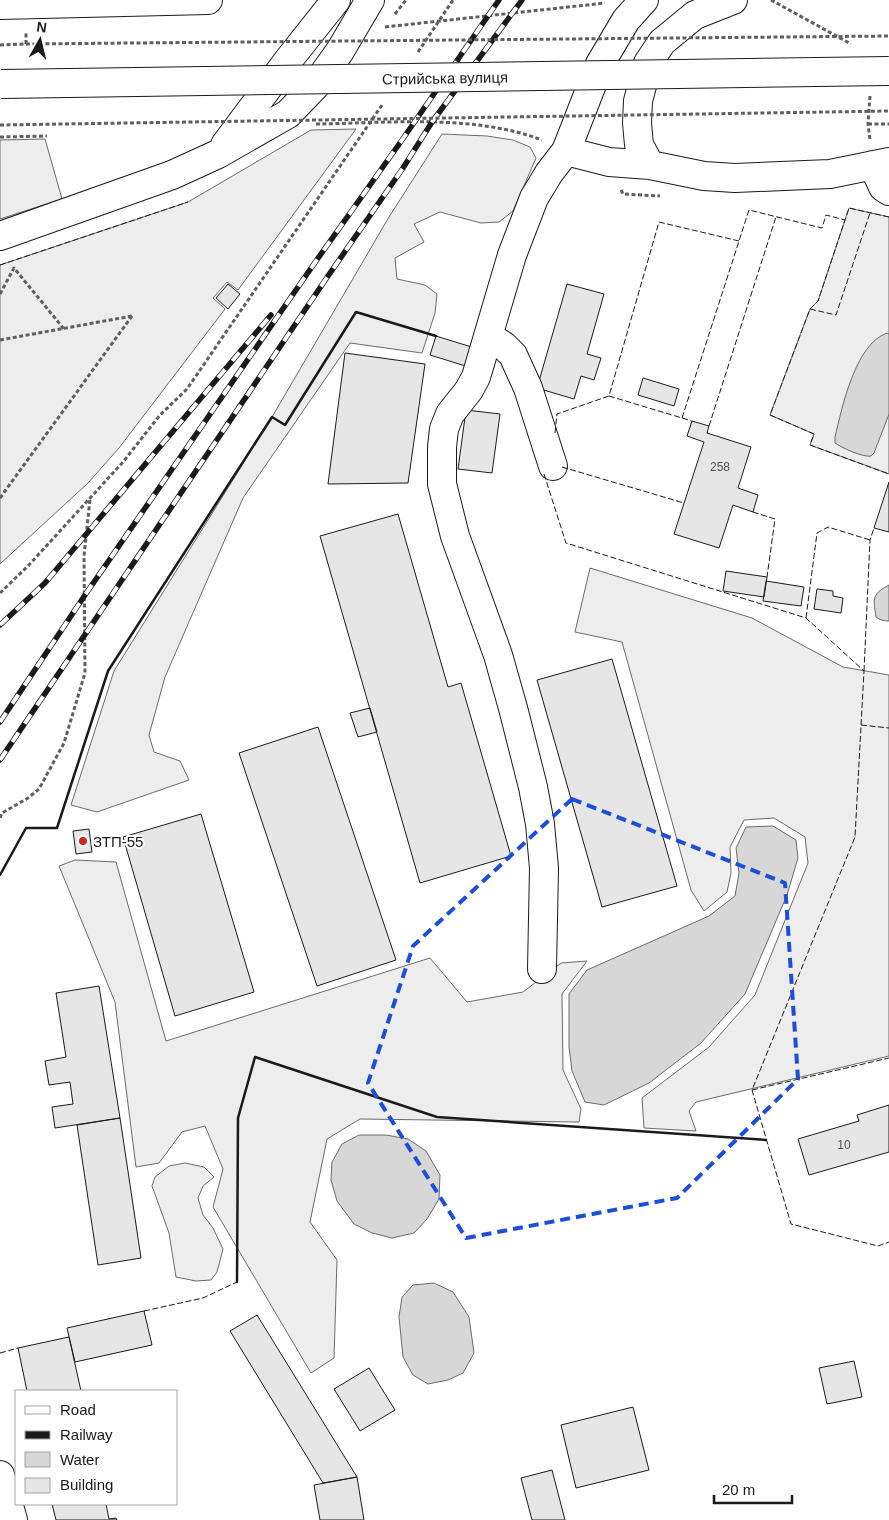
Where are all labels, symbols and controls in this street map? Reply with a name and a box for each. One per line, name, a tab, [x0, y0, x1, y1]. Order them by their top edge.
north arrow	[15, 15, 65, 65]
text: N	[36, 18, 48, 36]
street label: Стрийська вулиця	[382, 68, 508, 88]
house number: 258	[710, 460, 730, 474]
place label: ЗТП-55	[93, 833, 143, 850]
marker: ЗТП-55	[77, 835, 89, 847]
house number: 10	[837, 1138, 851, 1152]
legend	[15, 1390, 178, 1505]
text: Road	[60, 1401, 96, 1418]
text: Railway	[60, 1426, 113, 1443]
text: Water	[60, 1451, 99, 1468]
scale bar	[714, 1472, 792, 1504]
text: Building	[60, 1476, 113, 1493]
text: 20 m	[722, 1481, 755, 1498]

